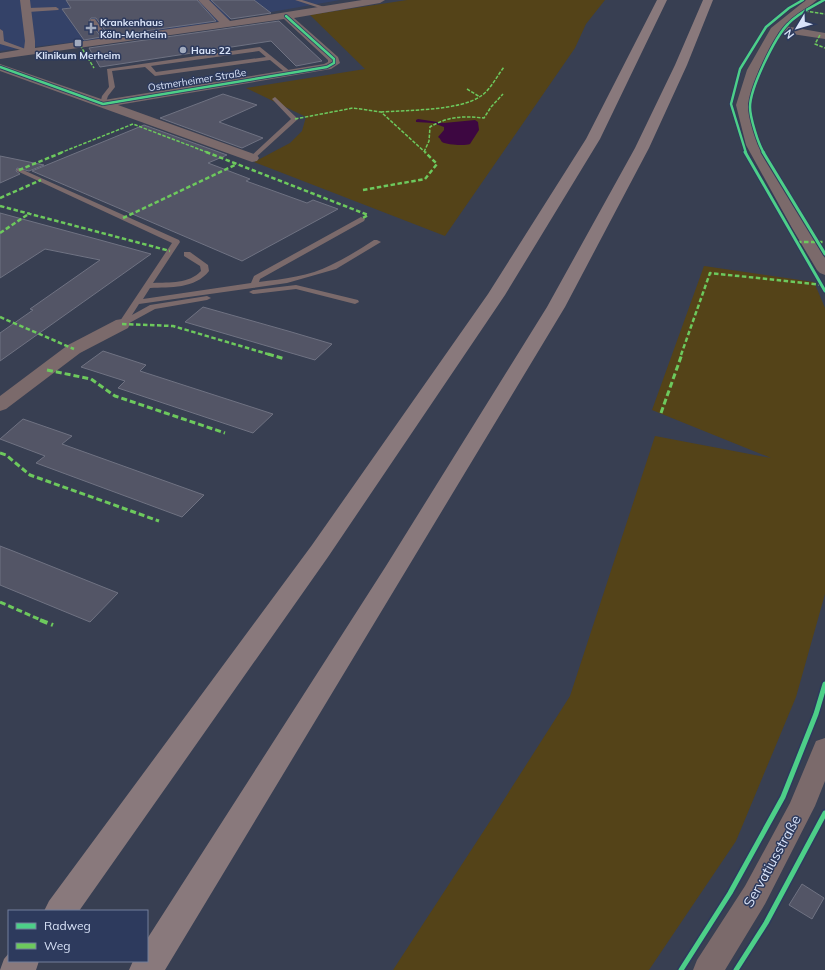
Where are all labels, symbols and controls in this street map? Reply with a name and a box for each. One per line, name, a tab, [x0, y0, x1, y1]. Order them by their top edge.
north arrow	[777, 8, 817, 48]
place label: Krankenhaus Köln-Merheim	[100, 16, 167, 41]
marker: Krankenhaus Köln-Merheim	[85, 22, 97, 34]
text: N	[781, 27, 797, 42]
marker: Klinikum Merheim	[73, 38, 83, 48]
place label: Haus 22	[191, 44, 231, 57]
marker: Haus 22	[178, 45, 188, 55]
place label: Klinikum Merheim	[36, 49, 120, 62]
street label: Ostmerheimer Straße	[147, 66, 247, 94]
street label: Servatiusstraße	[739, 812, 805, 910]
legend	[8, 910, 148, 962]
text: Radweg	[44, 918, 91, 933]
text: Weg	[44, 938, 70, 953]

